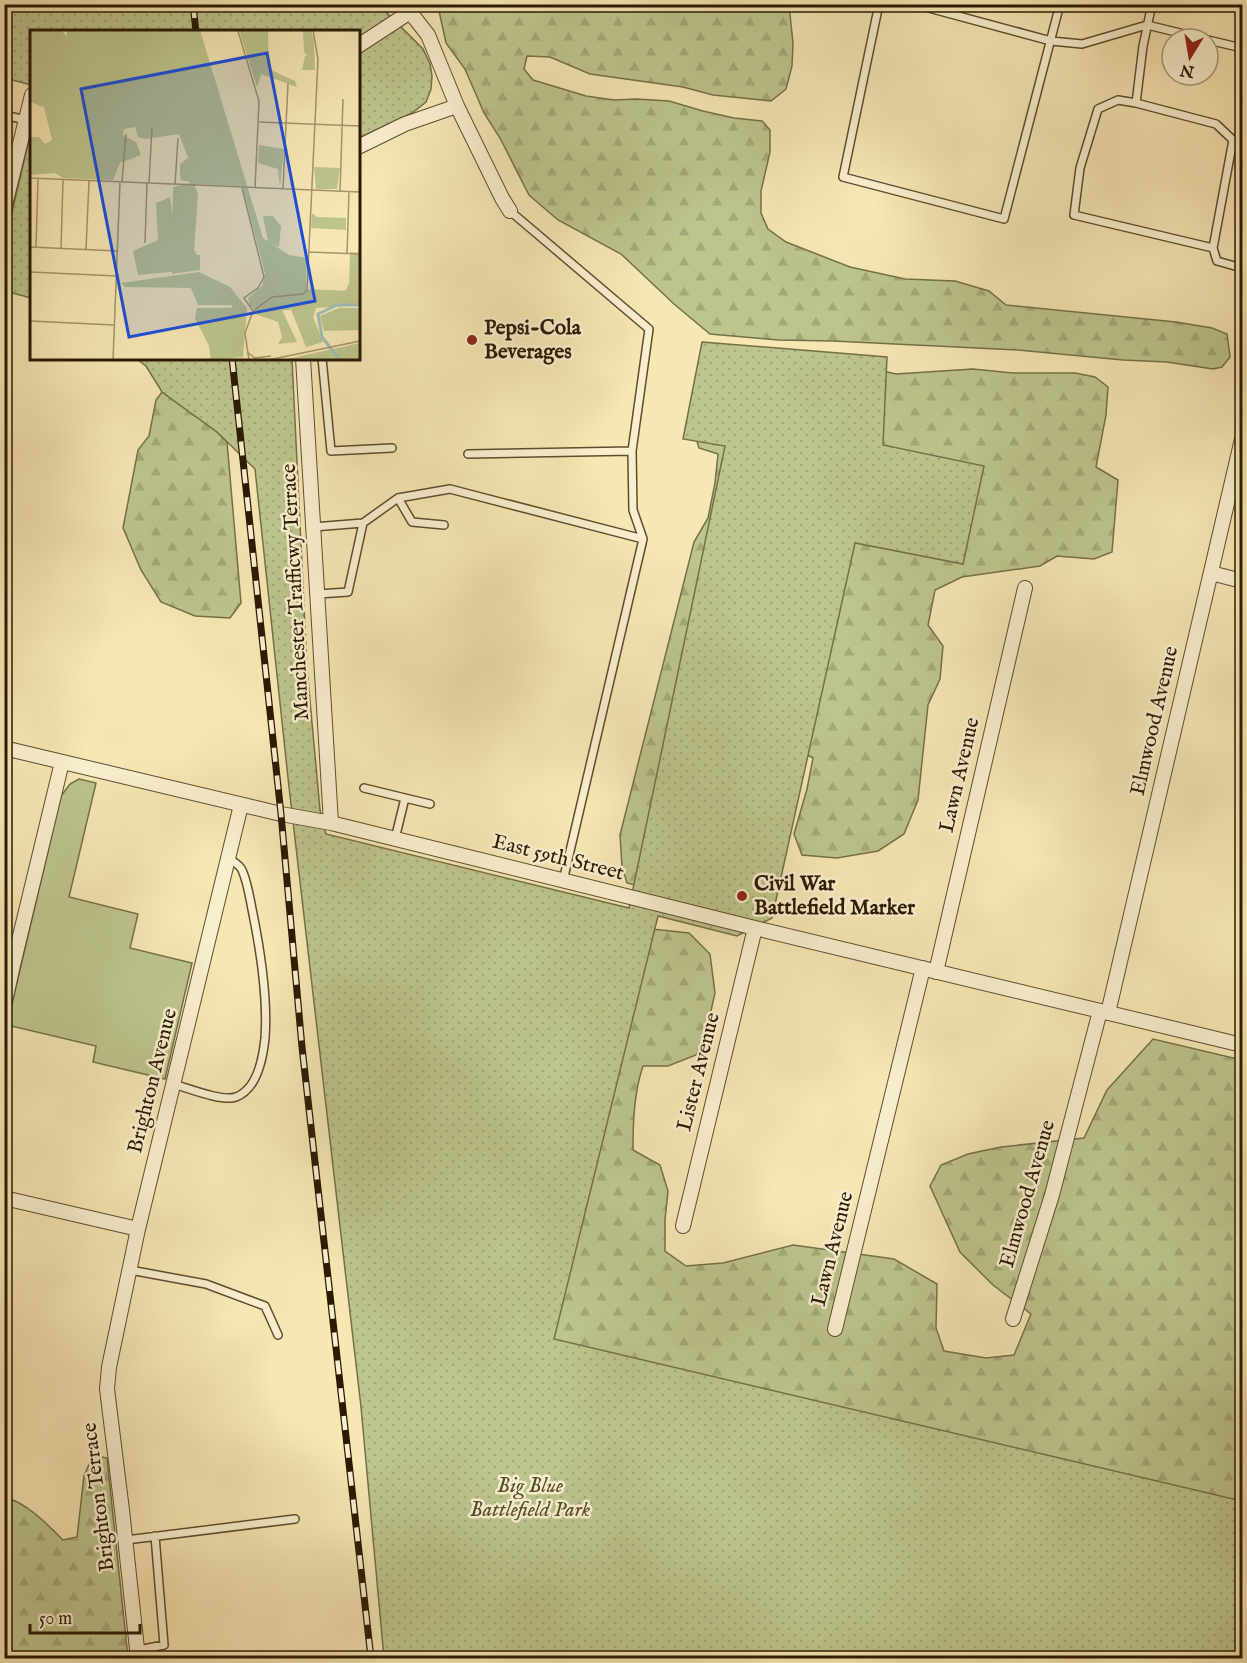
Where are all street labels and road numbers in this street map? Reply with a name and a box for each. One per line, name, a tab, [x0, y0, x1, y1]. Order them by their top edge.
street label: Manchester Trafficwy Terrace	[276, 463, 316, 721]
street label: Elmwood Avenue	[1125, 643, 1185, 798]
street label: Lawn Avenue	[934, 714, 986, 835]
street label: East 59th Street	[489, 829, 627, 887]
street label: Brighton Avenue	[122, 1006, 184, 1156]
street label: Lister Avenue	[671, 1010, 727, 1134]
street label: Elmwood Avenue	[994, 1117, 1062, 1271]
street label: Lawn Avenue	[806, 1188, 860, 1309]
street label: Brighton Terrace	[76, 1420, 122, 1573]

